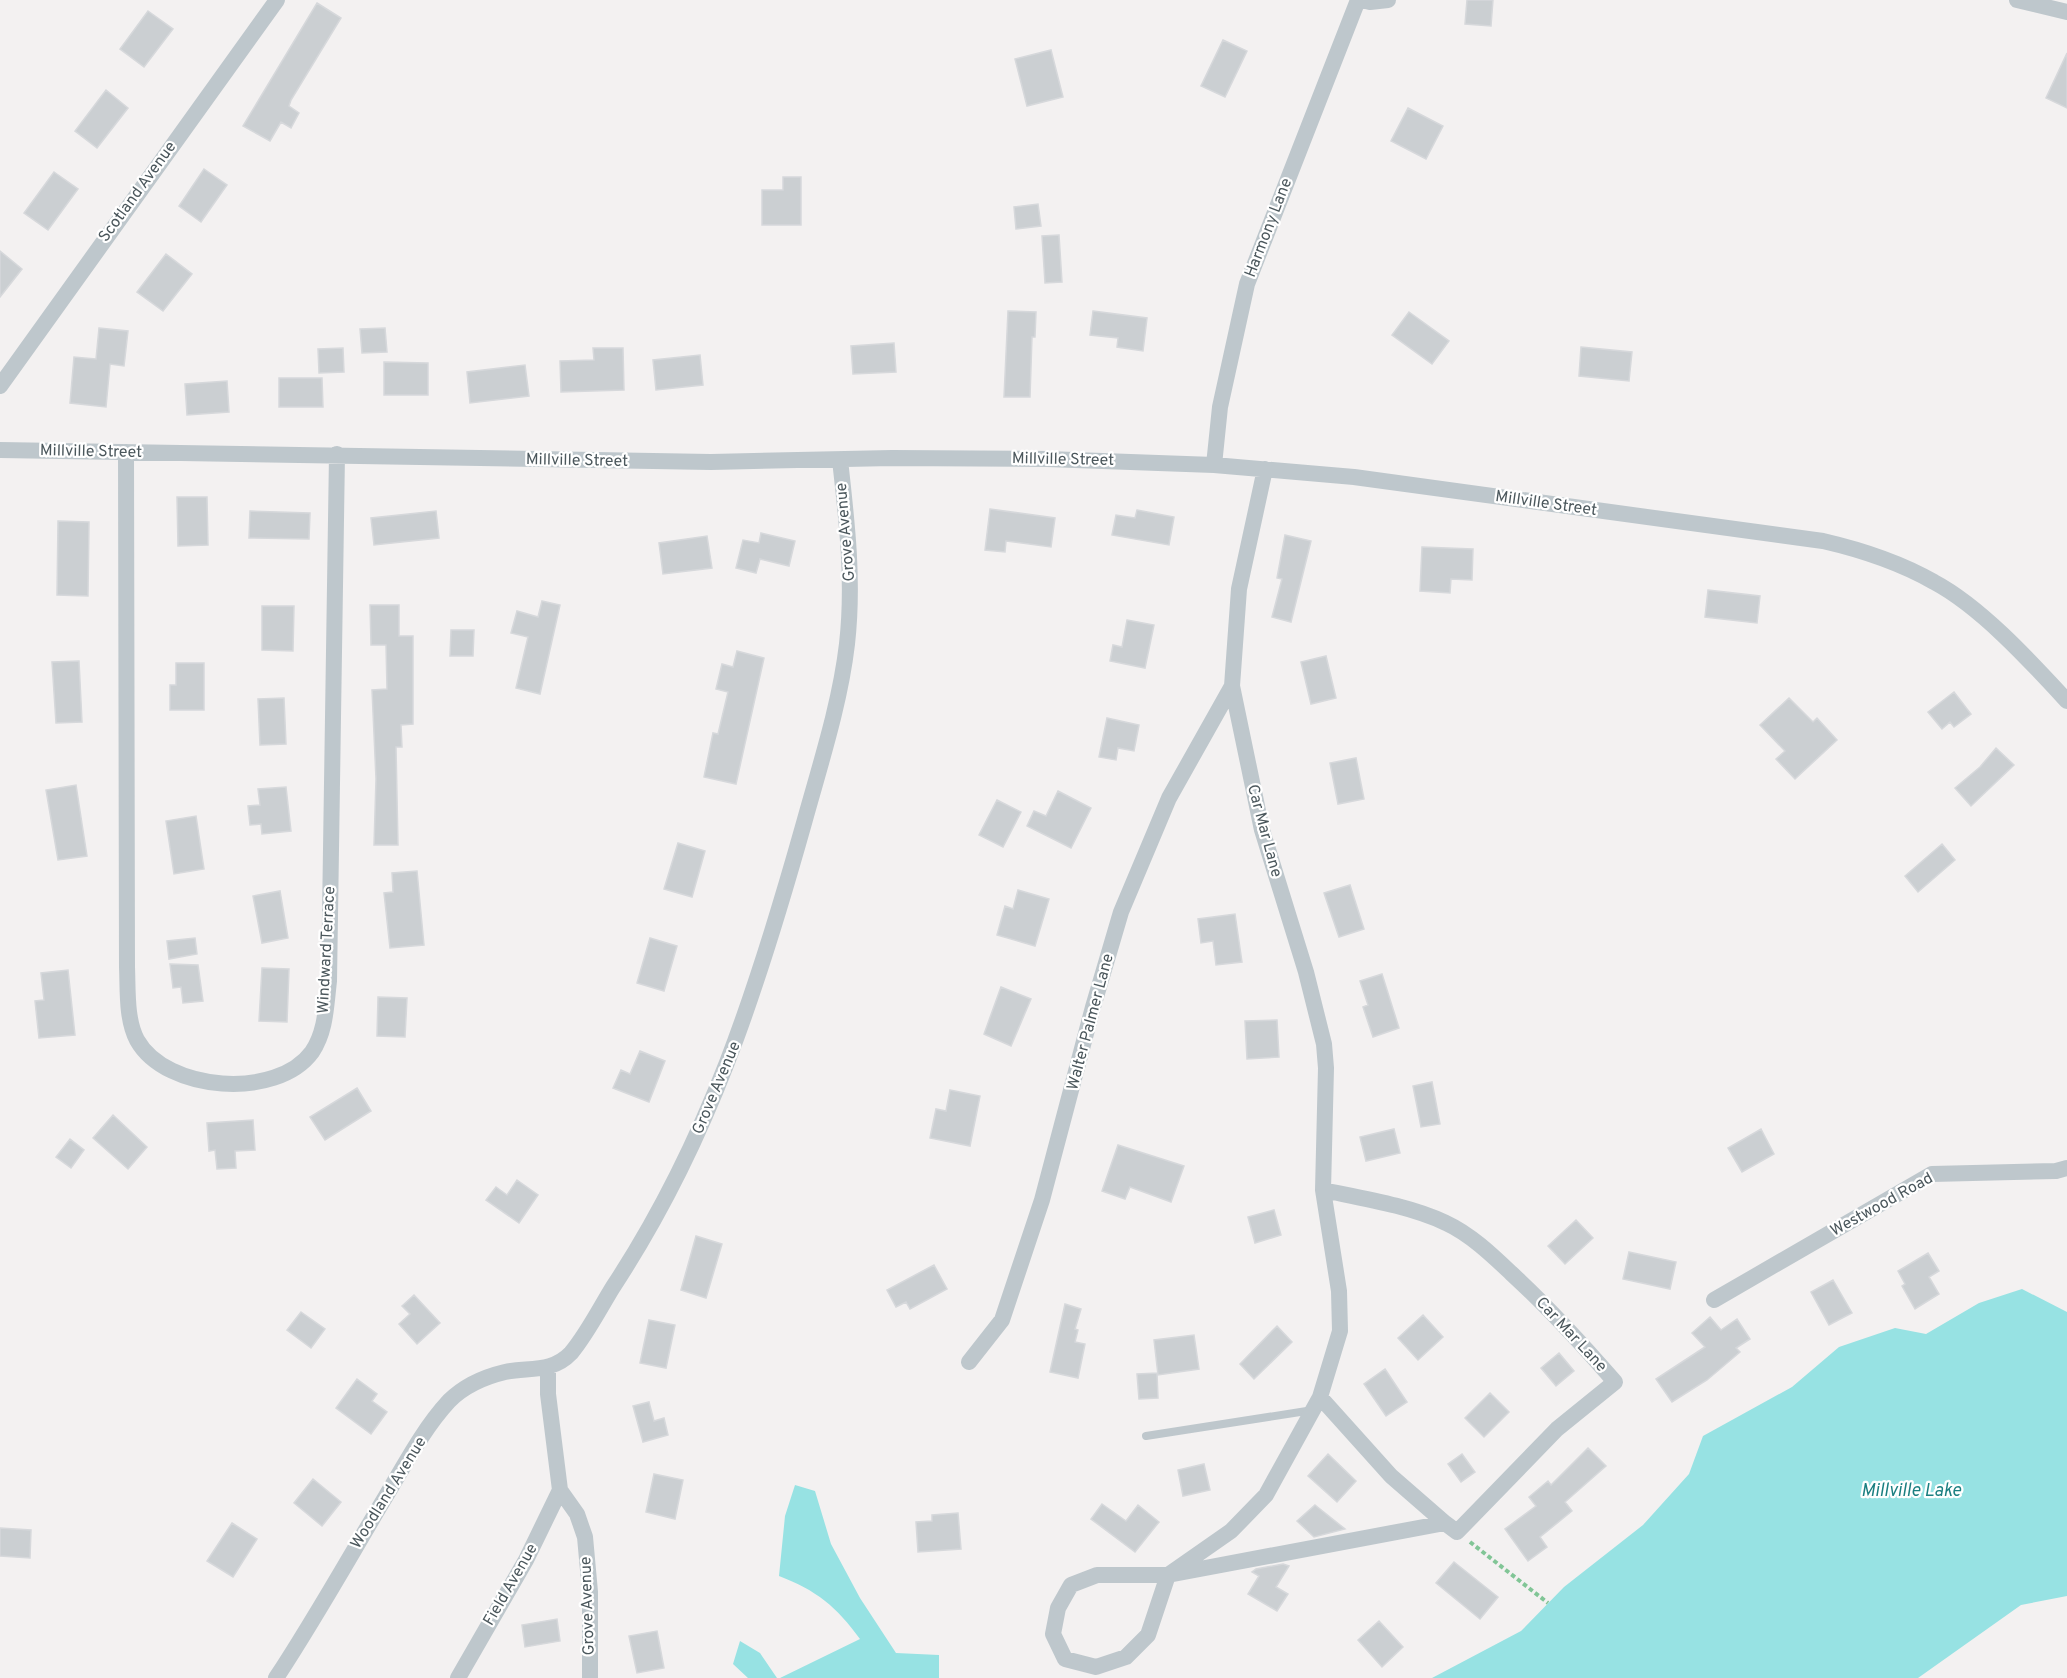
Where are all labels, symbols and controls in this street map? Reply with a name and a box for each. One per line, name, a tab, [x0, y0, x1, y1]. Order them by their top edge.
street label: Scotland Avenue	[95, 138, 181, 246]
street label: Harmony Lane	[1241, 176, 1297, 280]
street label: Millville Street	[40, 441, 142, 463]
street label: Millville Street	[1012, 449, 1114, 471]
street label: Millville Street	[526, 450, 628, 472]
street label: Grove Avenue	[832, 482, 860, 582]
street label: Millville Street	[1494, 487, 1598, 521]
street label: Car Mar Lane	[1242, 782, 1286, 880]
street label: Windward Terrace	[314, 886, 340, 1014]
street label: Walter Palmer Lane	[1063, 951, 1119, 1093]
street label: Grove Avenue	[688, 1039, 746, 1137]
street label: Westwood Road	[1827, 1169, 1937, 1241]
street label: Car Mar Lane	[1531, 1293, 1611, 1377]
street label: Woodland Avenue	[347, 1433, 431, 1553]
water label: Millville Lake	[1861, 1480, 1962, 1503]
street label: Field Avenue	[479, 1540, 543, 1630]
street label: Grove Avenue	[576, 1556, 600, 1656]

